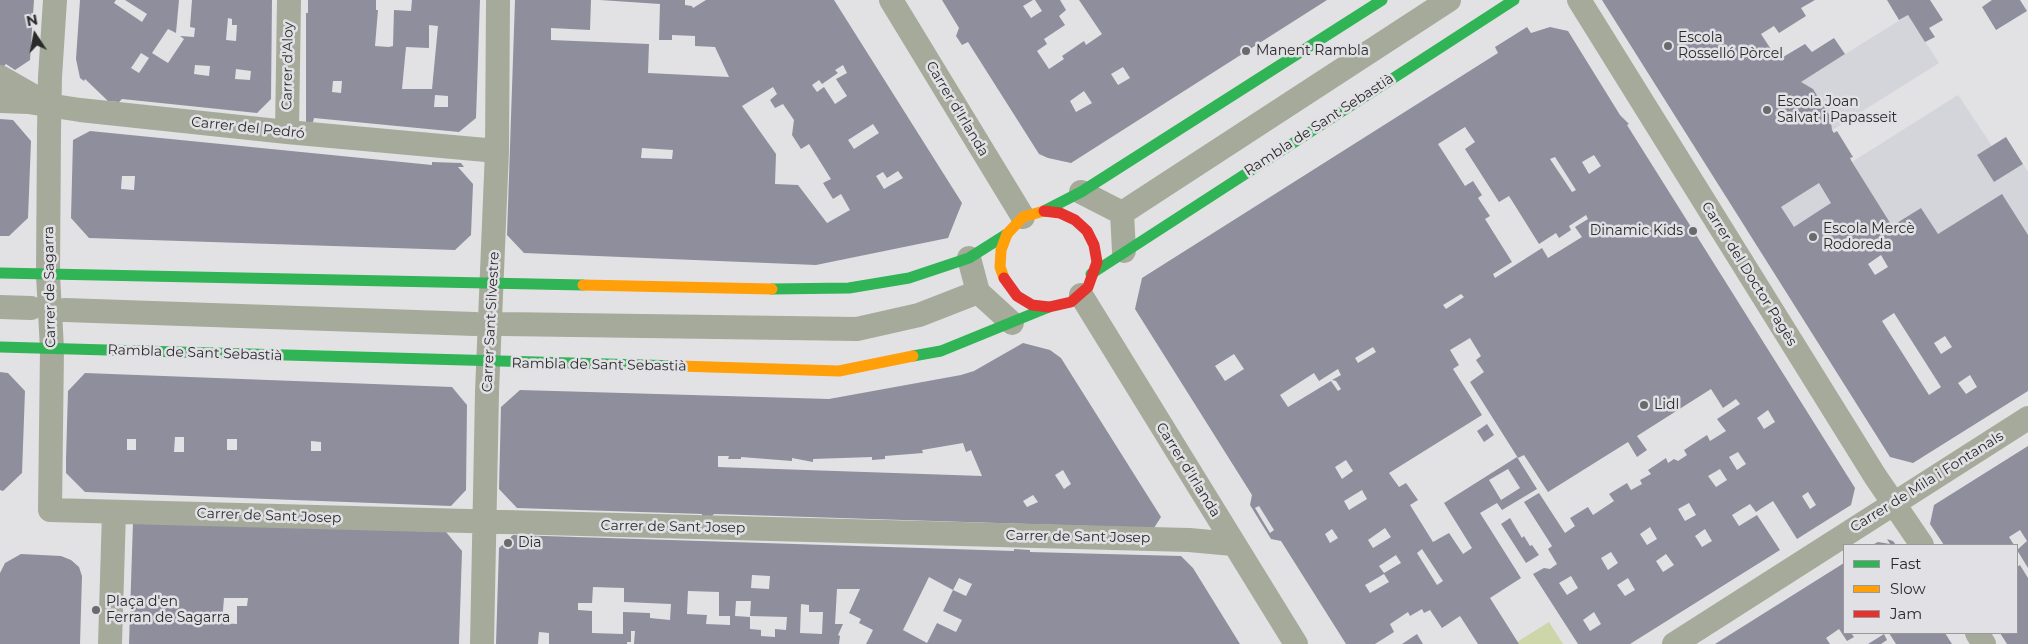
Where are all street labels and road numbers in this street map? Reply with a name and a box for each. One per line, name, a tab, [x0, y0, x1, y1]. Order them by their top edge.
street label: Carrer d'Aloy	[279, 22, 297, 110]
street label: Carrer d'Irlanda	[922, 58, 992, 160]
street label: Rambla de Sant Sebastià	[1241, 70, 1397, 180]
street label: Carrer del Pedró	[190, 114, 306, 142]
street label: Carrer del Doctor Pagès	[1698, 199, 1800, 349]
street label: Carrer de Sagarra	[41, 226, 59, 348]
street label: Carrer Sant Silvestre	[479, 251, 503, 393]
street label: Rambla de Sant Sebastià	[107, 342, 283, 364]
street label: Rambla de Sant Sebastià	[511, 355, 687, 375]
street label: Carrer d'Irlanda	[1152, 420, 1224, 520]
street label: Carrer de Mila i Fontanals	[1847, 428, 2007, 536]
street label: Carrer de Sant Josep	[196, 505, 342, 527]
street label: Carrer de Sant Josep	[601, 517, 745, 537]
street label: Carrer de Sant Josep	[1006, 527, 1150, 547]

